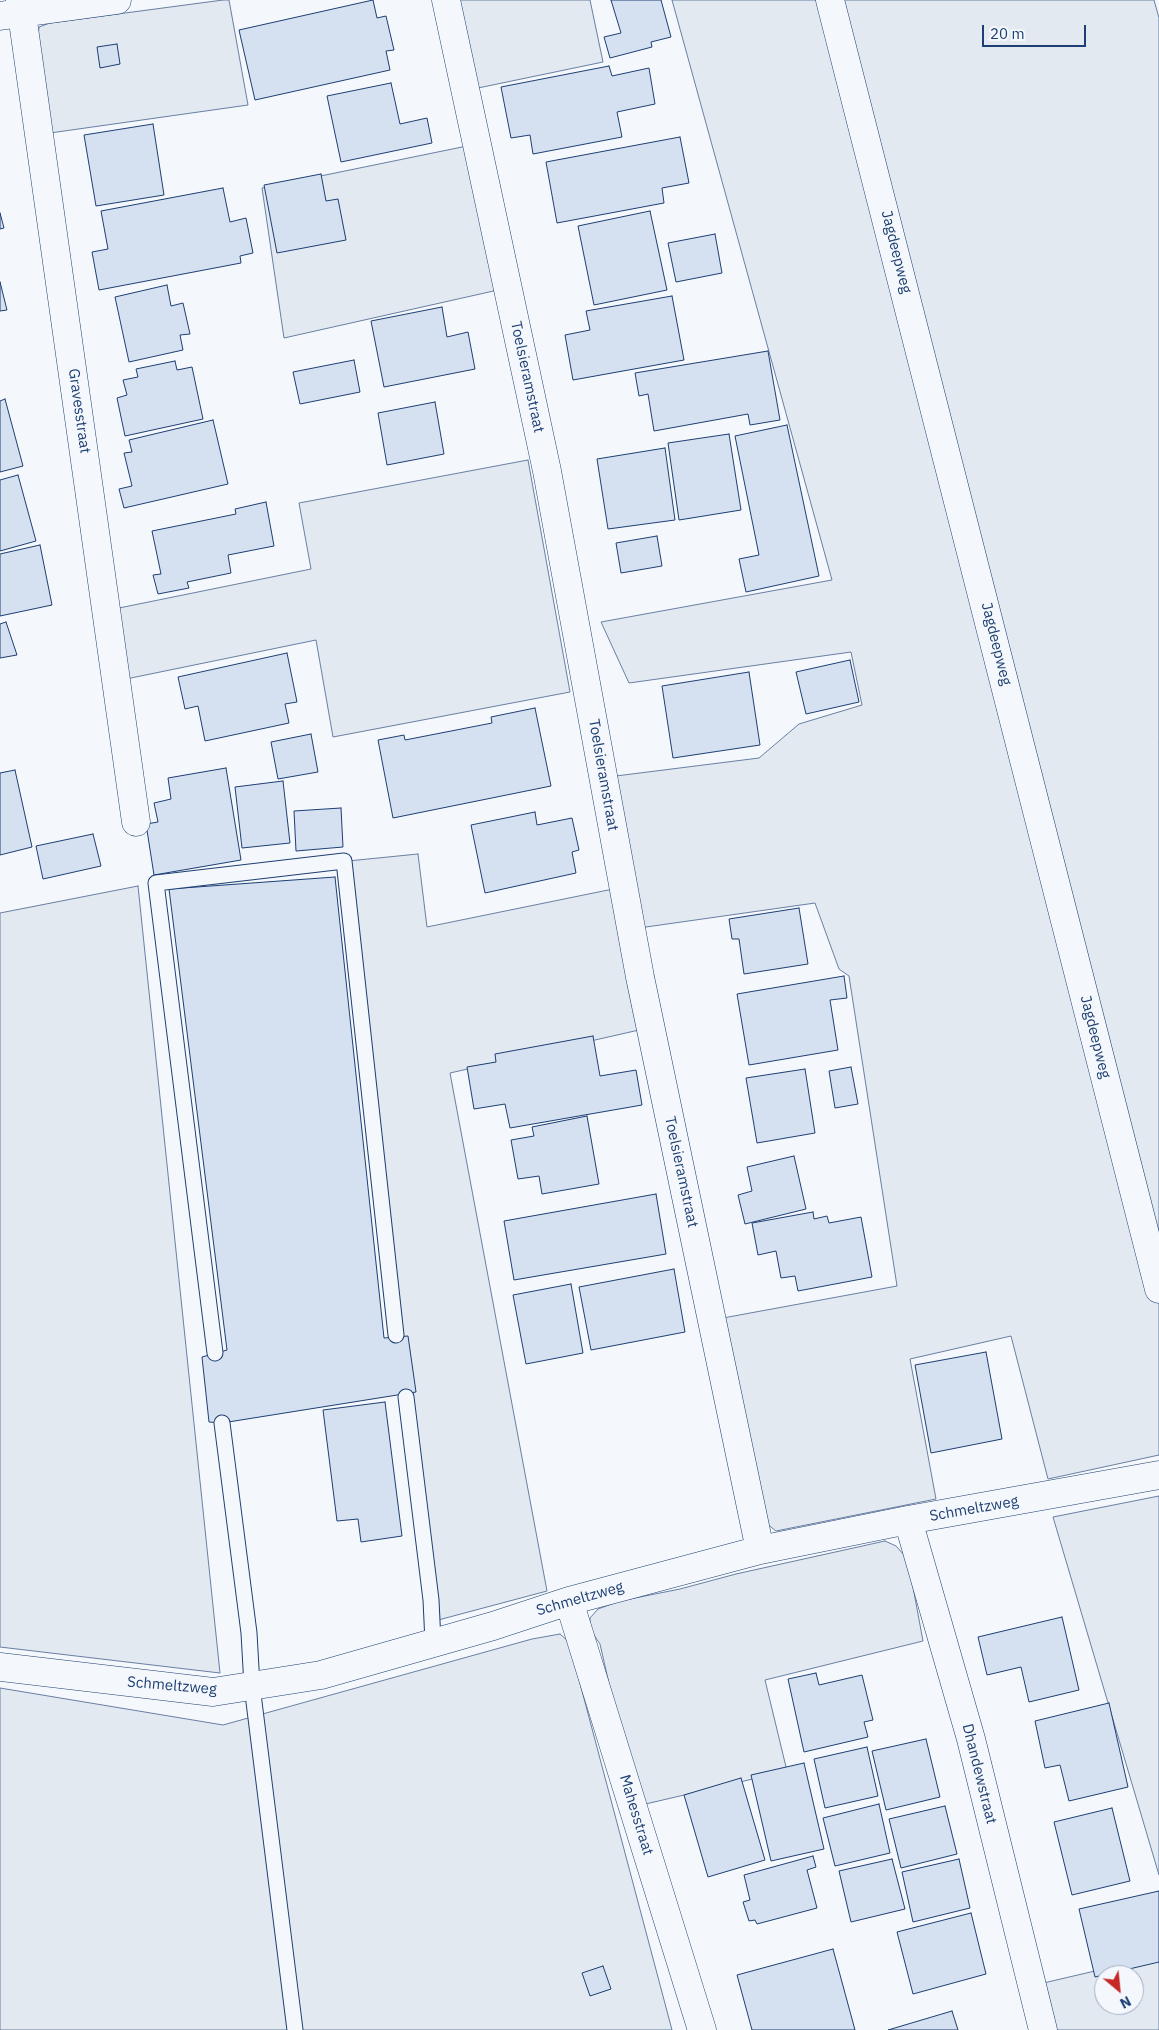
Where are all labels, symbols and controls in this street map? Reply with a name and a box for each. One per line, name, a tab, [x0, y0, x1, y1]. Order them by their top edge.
scale bar	[984, 15, 1088, 47]
text: 20 m	[990, 24, 1025, 43]
street label: Jagdeepweg	[877, 209, 915, 295]
street label: Toelsieramstraat	[506, 320, 548, 434]
street label: Gravesstraat	[64, 367, 94, 455]
street label: Jagdeepweg	[977, 601, 1015, 687]
street label: Toelsieramstraat	[584, 718, 622, 832]
street label: Jagdeepweg	[1076, 994, 1114, 1080]
street label: Toelsieramstraat	[660, 1115, 702, 1229]
street label: Schmeltzweg	[928, 1492, 1020, 1526]
street label: Schmeltzweg	[534, 1578, 626, 1620]
street label: Schmeltzweg	[126, 1673, 218, 1699]
street label: Dhandewstraat	[958, 1722, 1000, 1826]
street label: Mahesstraat	[615, 1773, 657, 1857]
north arrow	[1094, 1965, 1144, 2015]
text: N	[1117, 1992, 1134, 2013]

